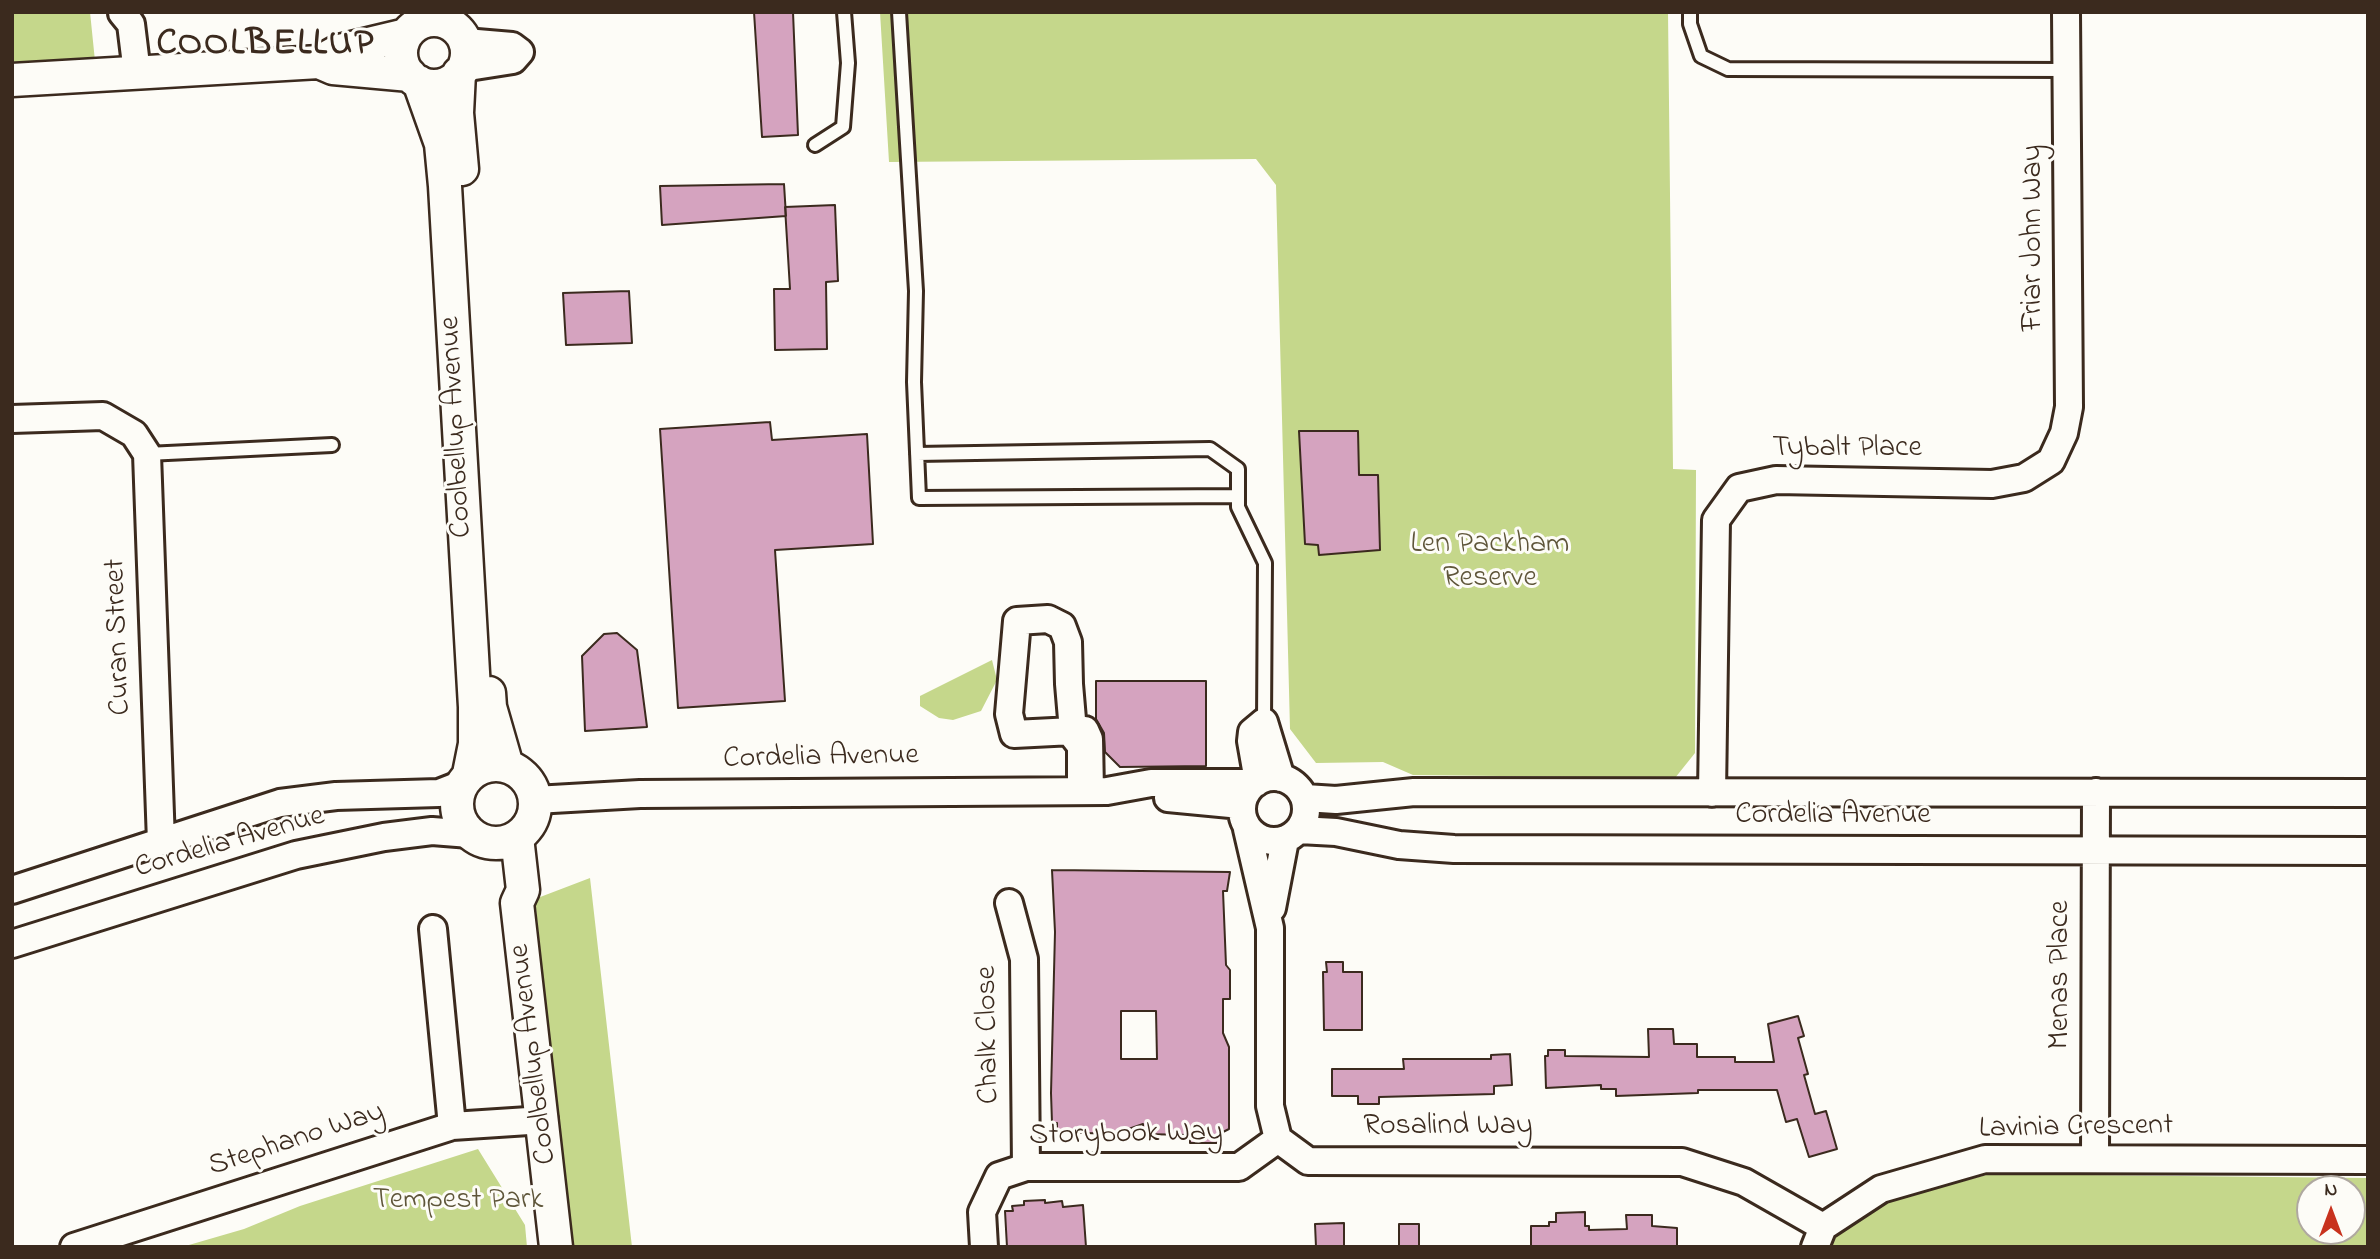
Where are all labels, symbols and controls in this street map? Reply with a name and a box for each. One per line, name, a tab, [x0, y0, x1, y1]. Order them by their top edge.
district label: COOLBELLUP	[158, 25, 374, 69]
street label: Friar John Way	[2017, 145, 2053, 331]
street label: Coolbellup Avenue	[434, 315, 482, 539]
street label: Tybalt Place	[1772, 432, 1922, 468]
park label: Len Packham Reserve	[1411, 528, 1569, 598]
street label: Curan Street	[99, 558, 141, 716]
street label: Cordelia Avenue	[723, 739, 919, 779]
street label: Cordelia Avenue	[1735, 799, 1931, 835]
street label: Cordelia Avenue	[131, 800, 329, 888]
street label: Menas Place	[2044, 901, 2080, 1049]
street label: Coolbellup Avenue	[504, 942, 566, 1166]
street label: Chalk Close	[971, 965, 1009, 1105]
street label: Stephano Way	[205, 1096, 389, 1186]
street label: Lavinia Crescent	[1979, 1109, 2173, 1149]
street label: Rosalind Way	[1363, 1110, 1533, 1146]
street label: Storybook Way	[1029, 1116, 1223, 1156]
north arrow	[2296, 1175, 2366, 1245]
text: N	[2325, 1177, 2337, 1204]
park label: Tempest Park	[373, 1184, 543, 1220]

